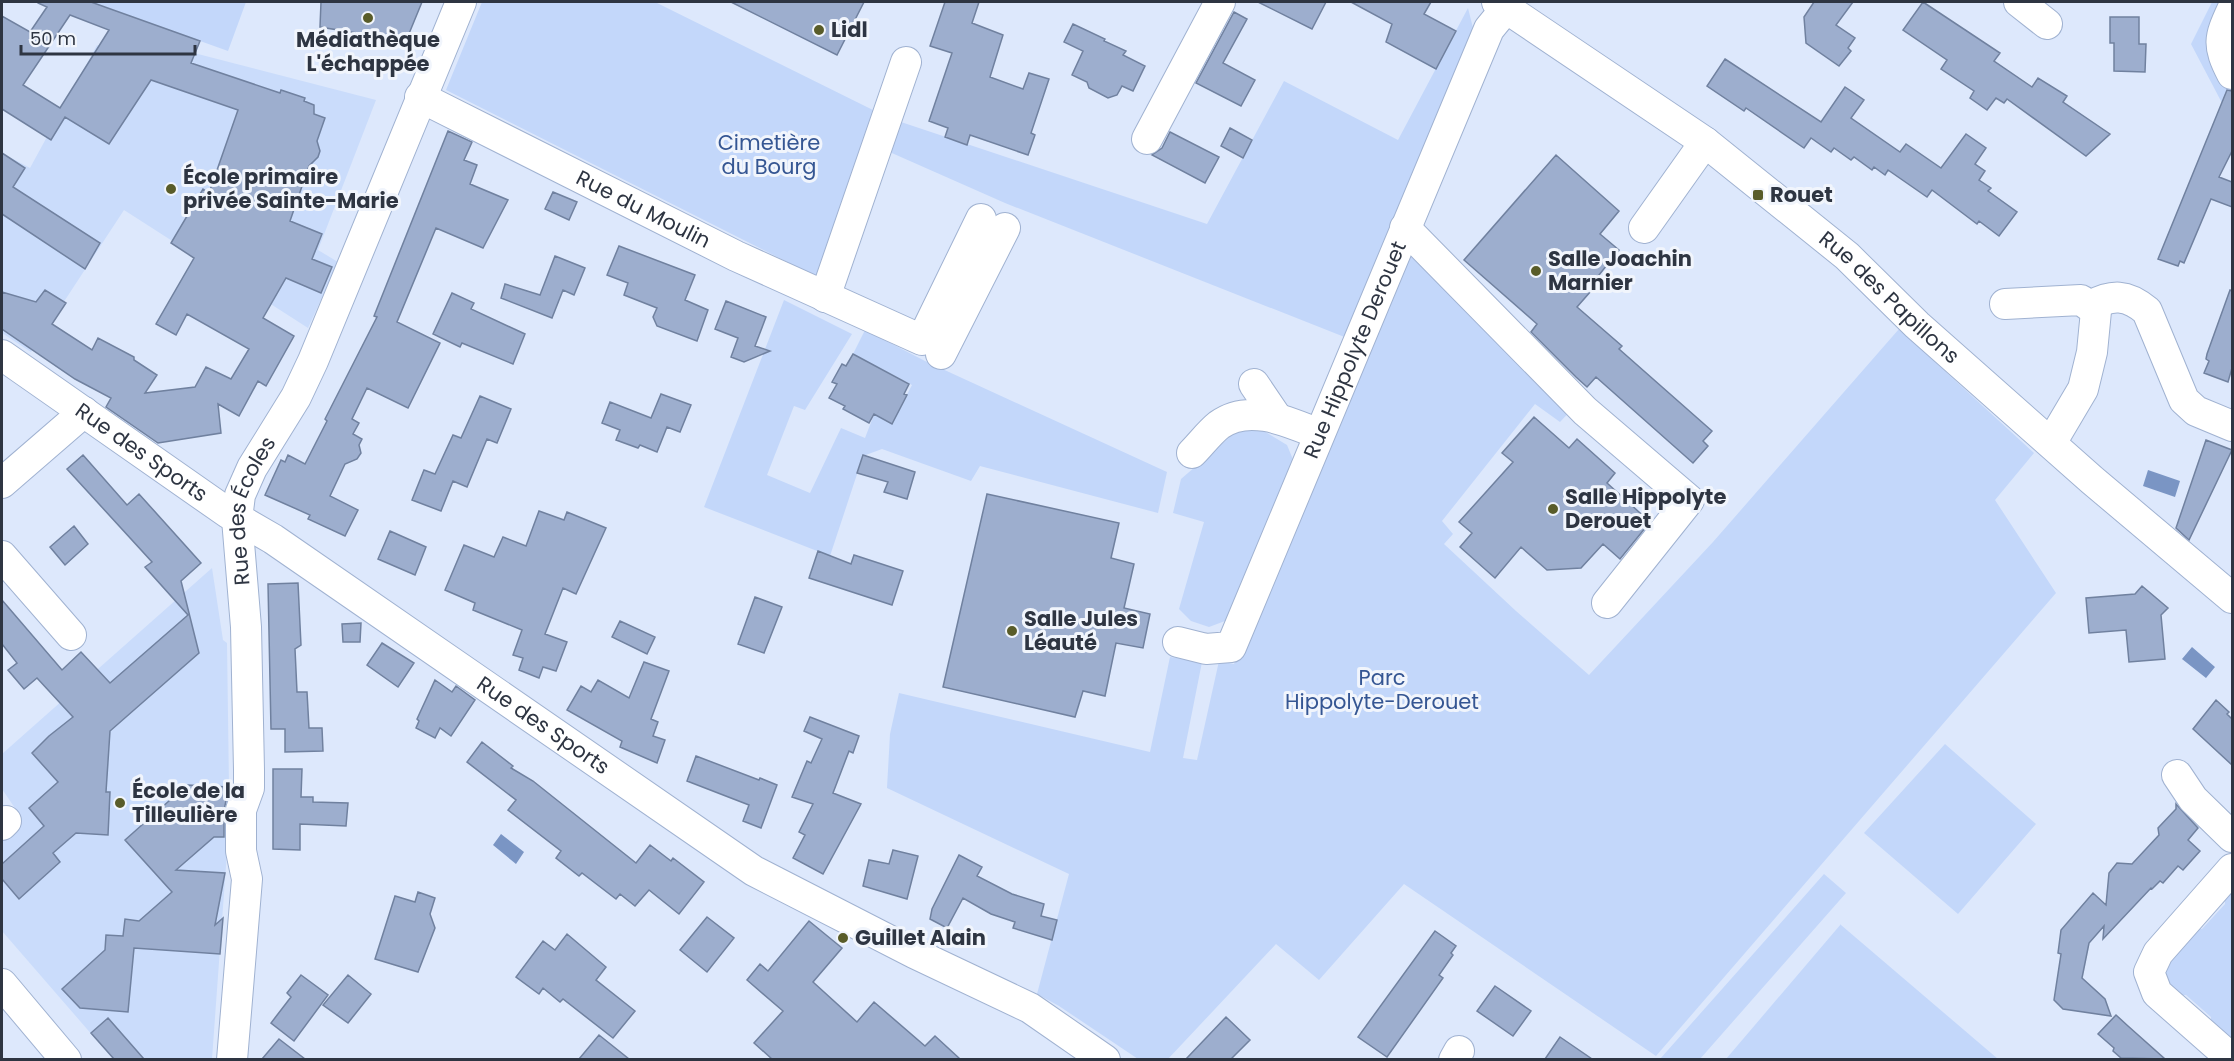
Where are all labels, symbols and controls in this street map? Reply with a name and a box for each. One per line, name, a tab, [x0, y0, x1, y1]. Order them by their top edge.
marker: Médiathèque L'échappée	[361, 11, 375, 25]
place label: Lidl	[831, 15, 868, 44]
scale bar	[21, 18, 195, 56]
marker: Lidl	[812, 23, 826, 37]
place label: Médiathèque L'échappée	[296, 25, 440, 78]
text: 50 m	[30, 26, 76, 51]
park label: Cimetière du Bourg	[718, 128, 820, 181]
place label: École primaire privée Sainte-Marie	[183, 162, 399, 215]
street label: Rue du Moulin	[571, 163, 716, 255]
place label: Rouet	[1770, 180, 1833, 209]
marker: École primaire privée Sainte-Marie	[164, 182, 178, 196]
marker: Rouet	[1751, 188, 1765, 202]
street label: Rue des Papillons	[1813, 224, 1966, 370]
street label: Rue Hippolyte Derouet	[1296, 236, 1413, 463]
place label: Salle Joachin Marnier	[1548, 244, 1692, 297]
marker: Salle Joachin Marnier	[1529, 264, 1543, 278]
street label: Rue des Sports	[70, 396, 213, 508]
street label: Rue des Écoles	[222, 431, 282, 587]
place label: Salle Hippolyte Derouet	[1565, 482, 1726, 535]
marker: Salle Hippolyte Derouet	[1546, 502, 1560, 516]
place label: Salle Jules Léauté	[1024, 604, 1138, 657]
marker: Salle Jules Léauté	[1005, 624, 1019, 638]
park label: Parc Hippolyte-Derouet	[1285, 663, 1479, 716]
street label: Rue des Sports	[471, 669, 616, 781]
place label: École de la Tilleulière	[132, 776, 245, 829]
marker: École de la Tilleulière	[113, 796, 127, 810]
place label: Guillet Alain	[855, 923, 986, 952]
marker: Guillet Alain	[836, 931, 850, 945]

